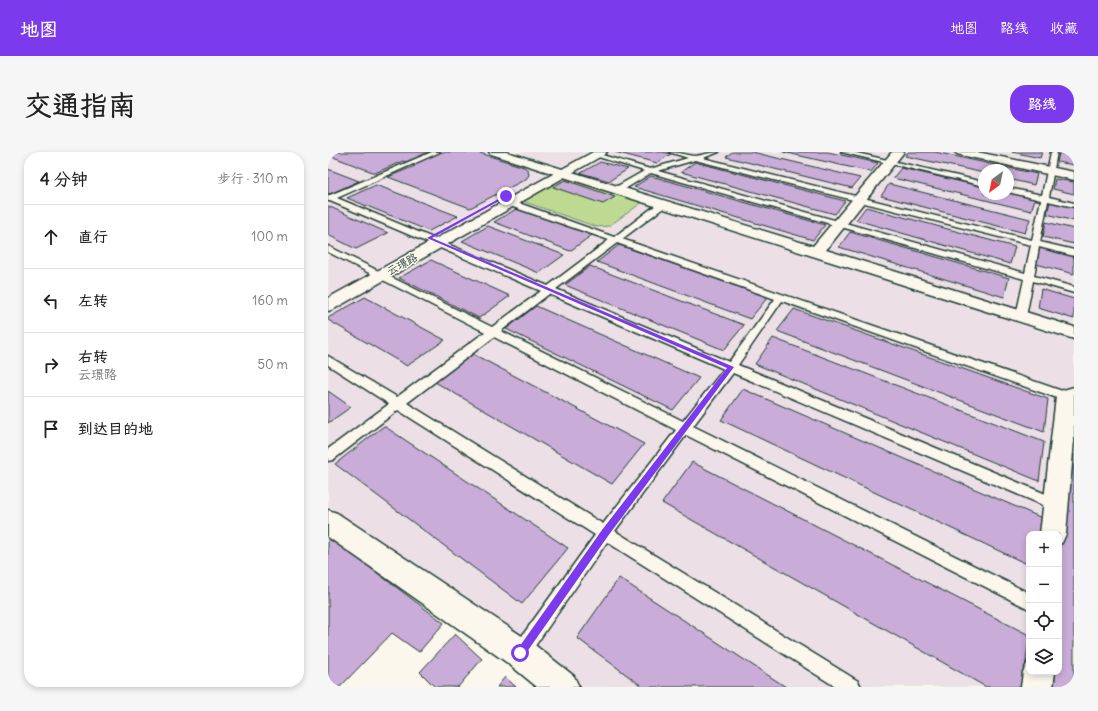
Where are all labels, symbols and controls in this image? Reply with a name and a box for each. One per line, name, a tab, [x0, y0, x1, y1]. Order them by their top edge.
text: 地图	[20, 17, 58, 41]
text: 地图	[950, 19, 978, 37]
text: 路线	[1000, 19, 1028, 37]
text: 收藏	[1050, 19, 1078, 37]
button: 路线	[1010, 85, 1074, 123]
text: 交通指南	[24, 87, 136, 123]
north arrow	[978, 164, 1014, 200]
text: 4 分钟	[40, 168, 88, 190]
text: 步行 · 310 m	[217, 170, 288, 187]
route end	[497, 187, 515, 205]
icon: ahead	[40, 226, 62, 248]
text: 直行	[78, 227, 108, 246]
text: 100 m	[251, 228, 288, 245]
street label: 云璟路	[384, 250, 420, 278]
icon: left	[40, 290, 62, 312]
text: 左转	[78, 291, 108, 310]
text: 160 m	[252, 292, 288, 309]
text: 右转	[78, 347, 108, 366]
icon: right	[40, 354, 62, 376]
text: 50 m	[257, 356, 288, 373]
text: 云璟路	[78, 366, 117, 383]
icon: arrive	[40, 418, 62, 440]
text: 到达目的地	[78, 419, 153, 438]
map controls	[1026, 531, 1062, 675]
button: +	[1026, 531, 1062, 567]
button: −	[1026, 567, 1062, 603]
button: locate	[1026, 603, 1062, 639]
button: layers	[1026, 639, 1062, 675]
route start	[511, 644, 529, 662]

